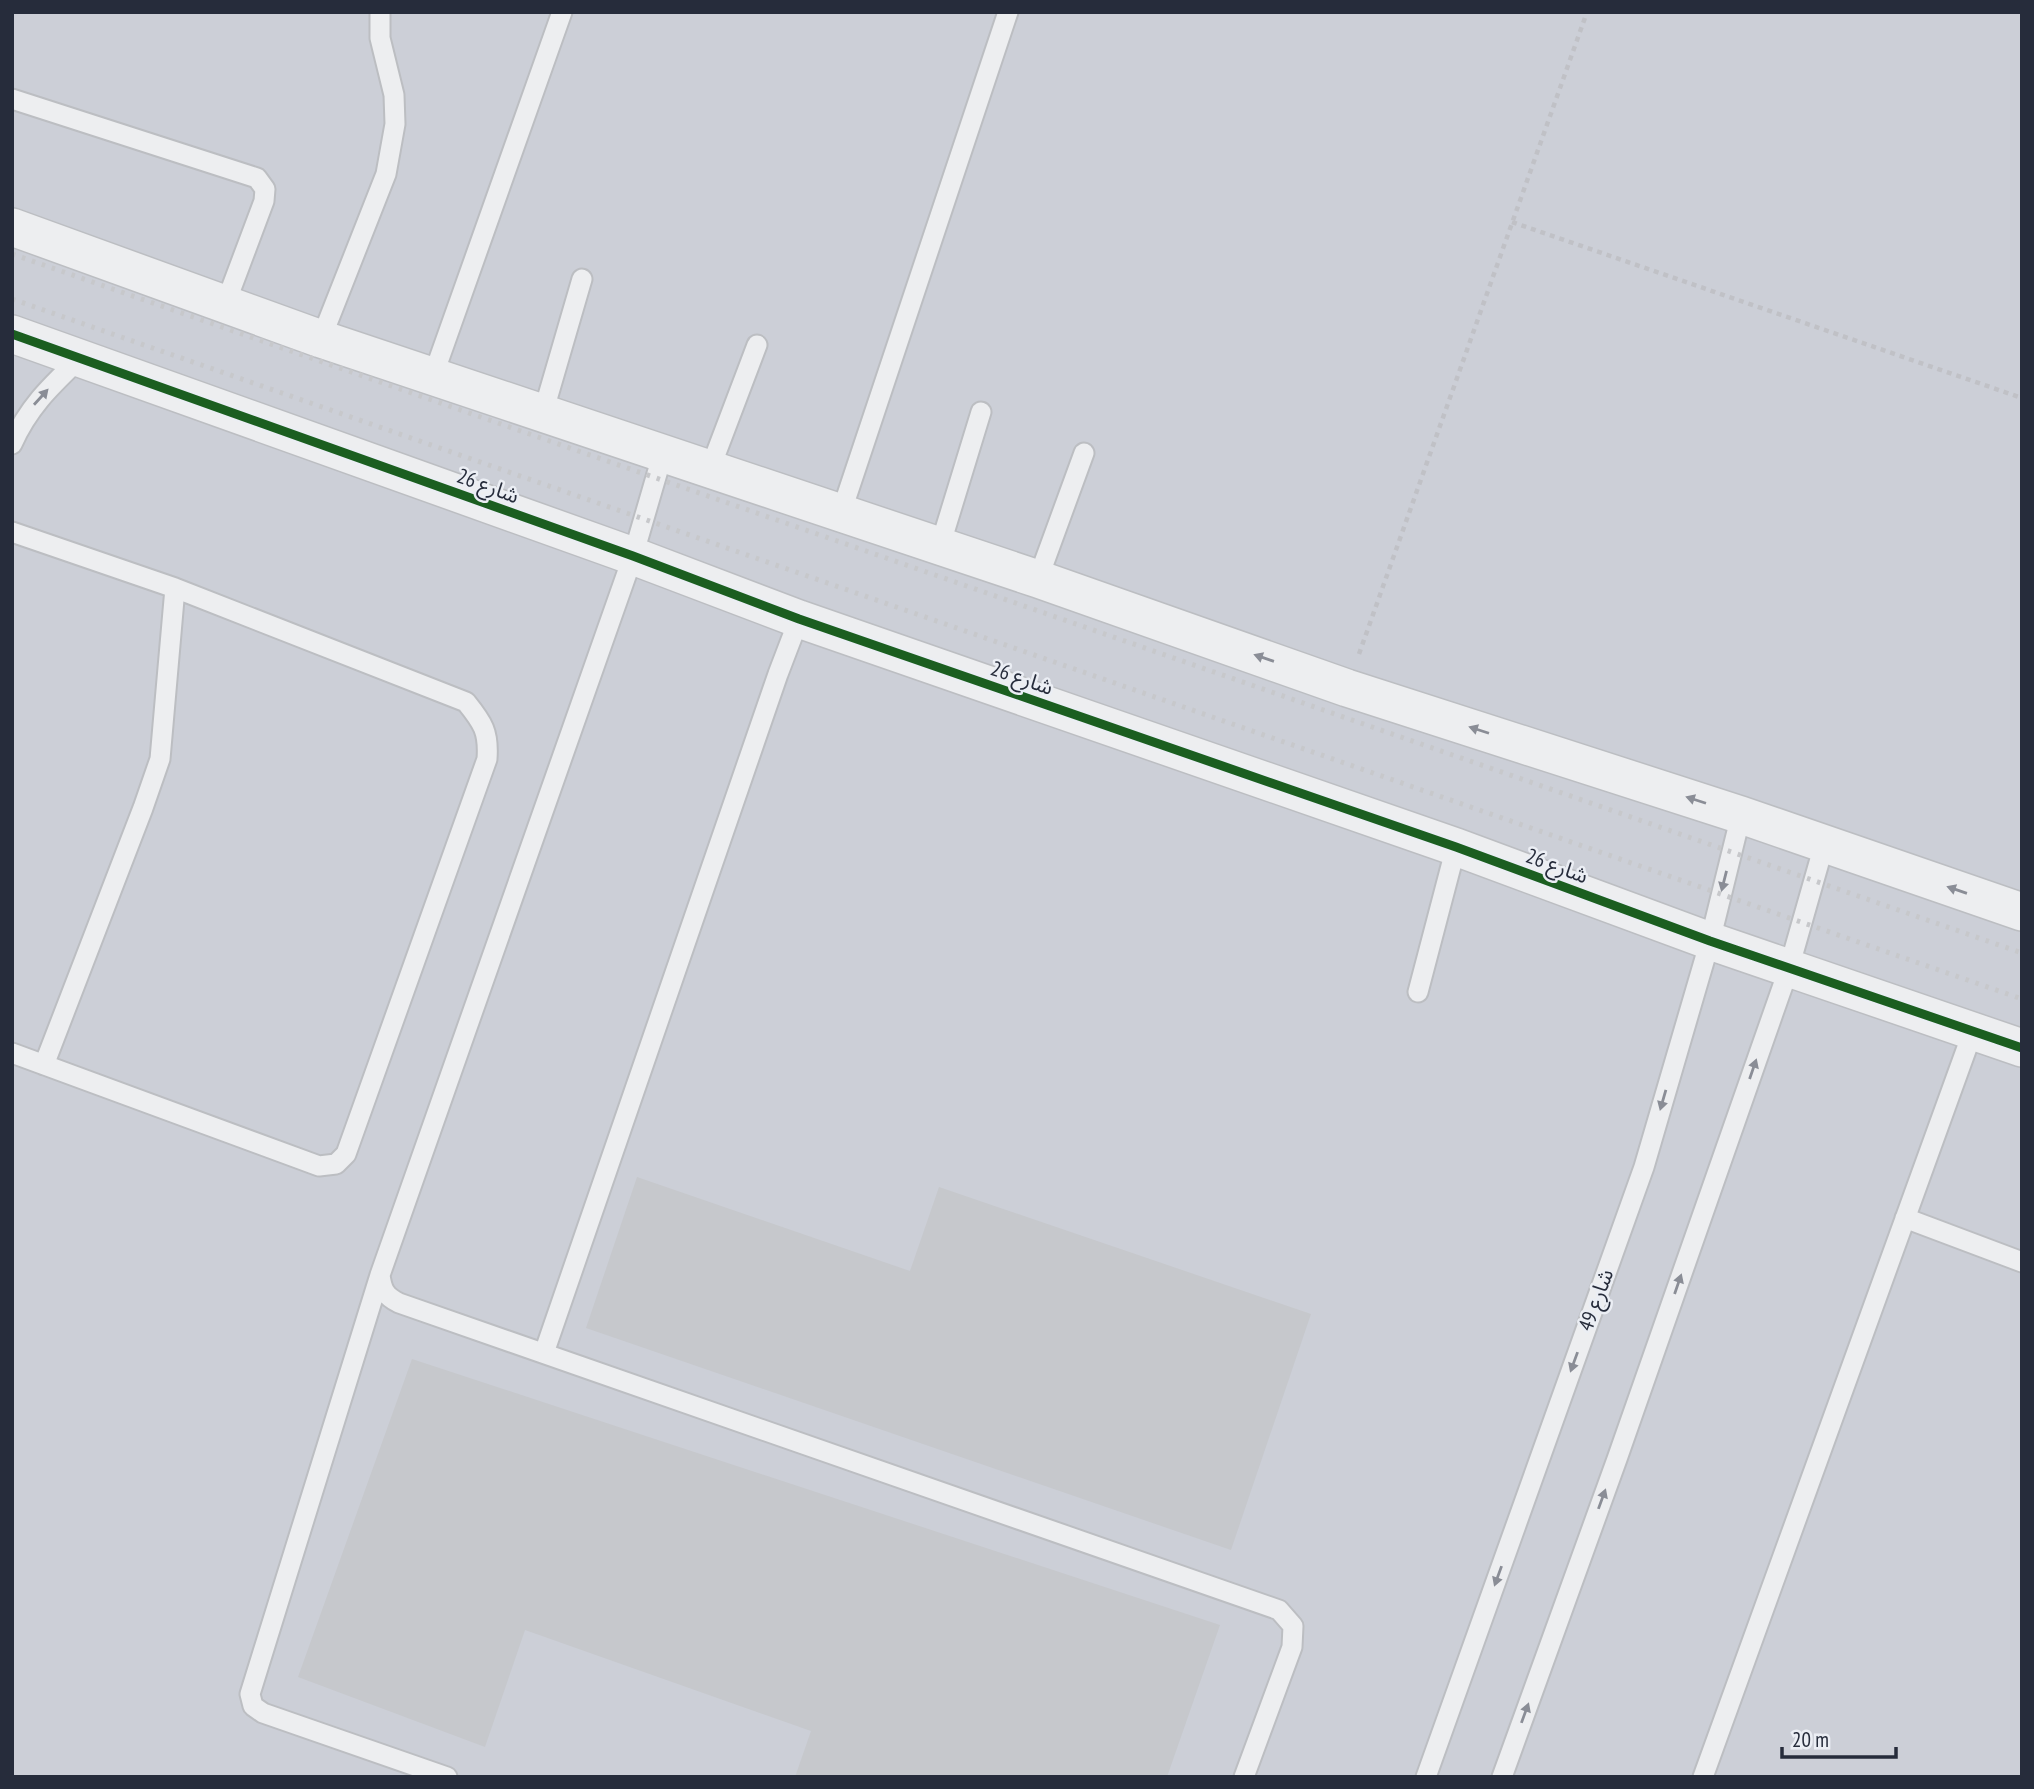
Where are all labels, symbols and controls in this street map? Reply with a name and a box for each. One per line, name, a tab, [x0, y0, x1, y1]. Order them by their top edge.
one-way arrow	[33, 388, 49, 406]
street label: شارع 26	[453, 462, 523, 511]
one-way arrow	[1253, 652, 1274, 663]
street label: شارع 26	[987, 654, 1057, 703]
one-way arrow	[1469, 725, 1490, 735]
one-way arrow	[1685, 795, 1706, 805]
street label: شارع 26	[1522, 842, 1592, 891]
one-way arrow	[1718, 870, 1729, 892]
one-way arrow	[1947, 884, 1968, 895]
one-way arrow	[1748, 1059, 1759, 1080]
one-way arrow	[1658, 1090, 1668, 1111]
street label: شارع 49	[1572, 1265, 1621, 1335]
one-way arrow	[1673, 1274, 1684, 1295]
one-way arrow	[1568, 1352, 1579, 1373]
one-way arrow	[1597, 1488, 1608, 1509]
one-way arrow	[1492, 1566, 1503, 1587]
one-way arrow	[1520, 1702, 1531, 1723]
scale bar	[1782, 1716, 1896, 1760]
text: 20 m	[1792, 1726, 1829, 1753]

